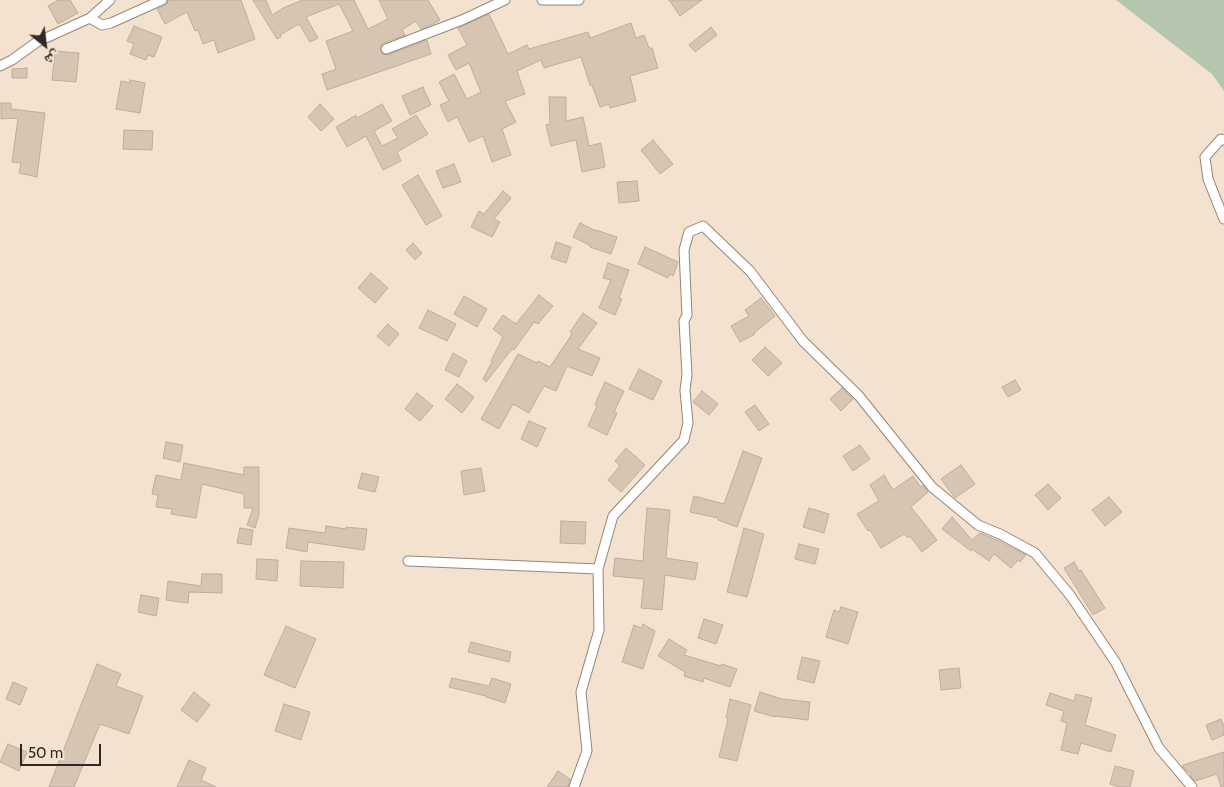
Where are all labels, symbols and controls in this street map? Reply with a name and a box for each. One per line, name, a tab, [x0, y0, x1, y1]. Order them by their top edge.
north arrow	[20, 20, 70, 70]
text: ش	[41, 47, 63, 70]
scale bar	[22, 734, 104, 766]
text: 50 m	[28, 744, 63, 762]

